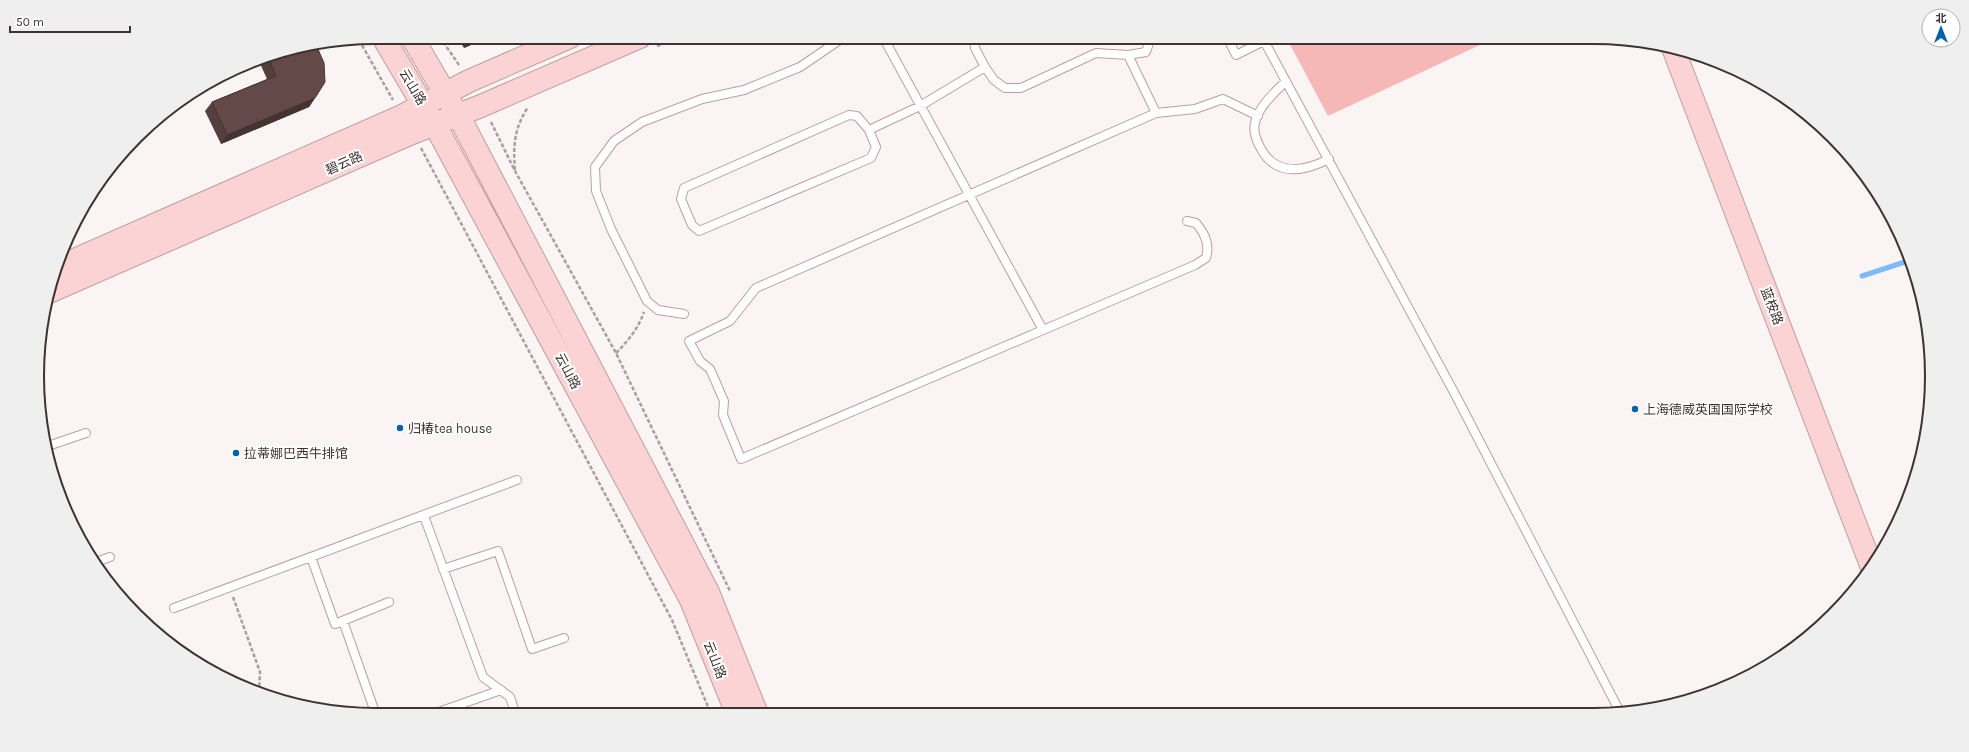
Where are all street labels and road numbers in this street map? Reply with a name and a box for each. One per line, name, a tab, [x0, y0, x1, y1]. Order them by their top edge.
street label: 云山路	[397, 66, 429, 108]
street label: 碧云路	[323, 148, 365, 178]
street label: 蓝桉路	[1758, 285, 1786, 327]
street label: 云山路	[552, 350, 584, 392]
street label: 云山路	[701, 639, 729, 681]

